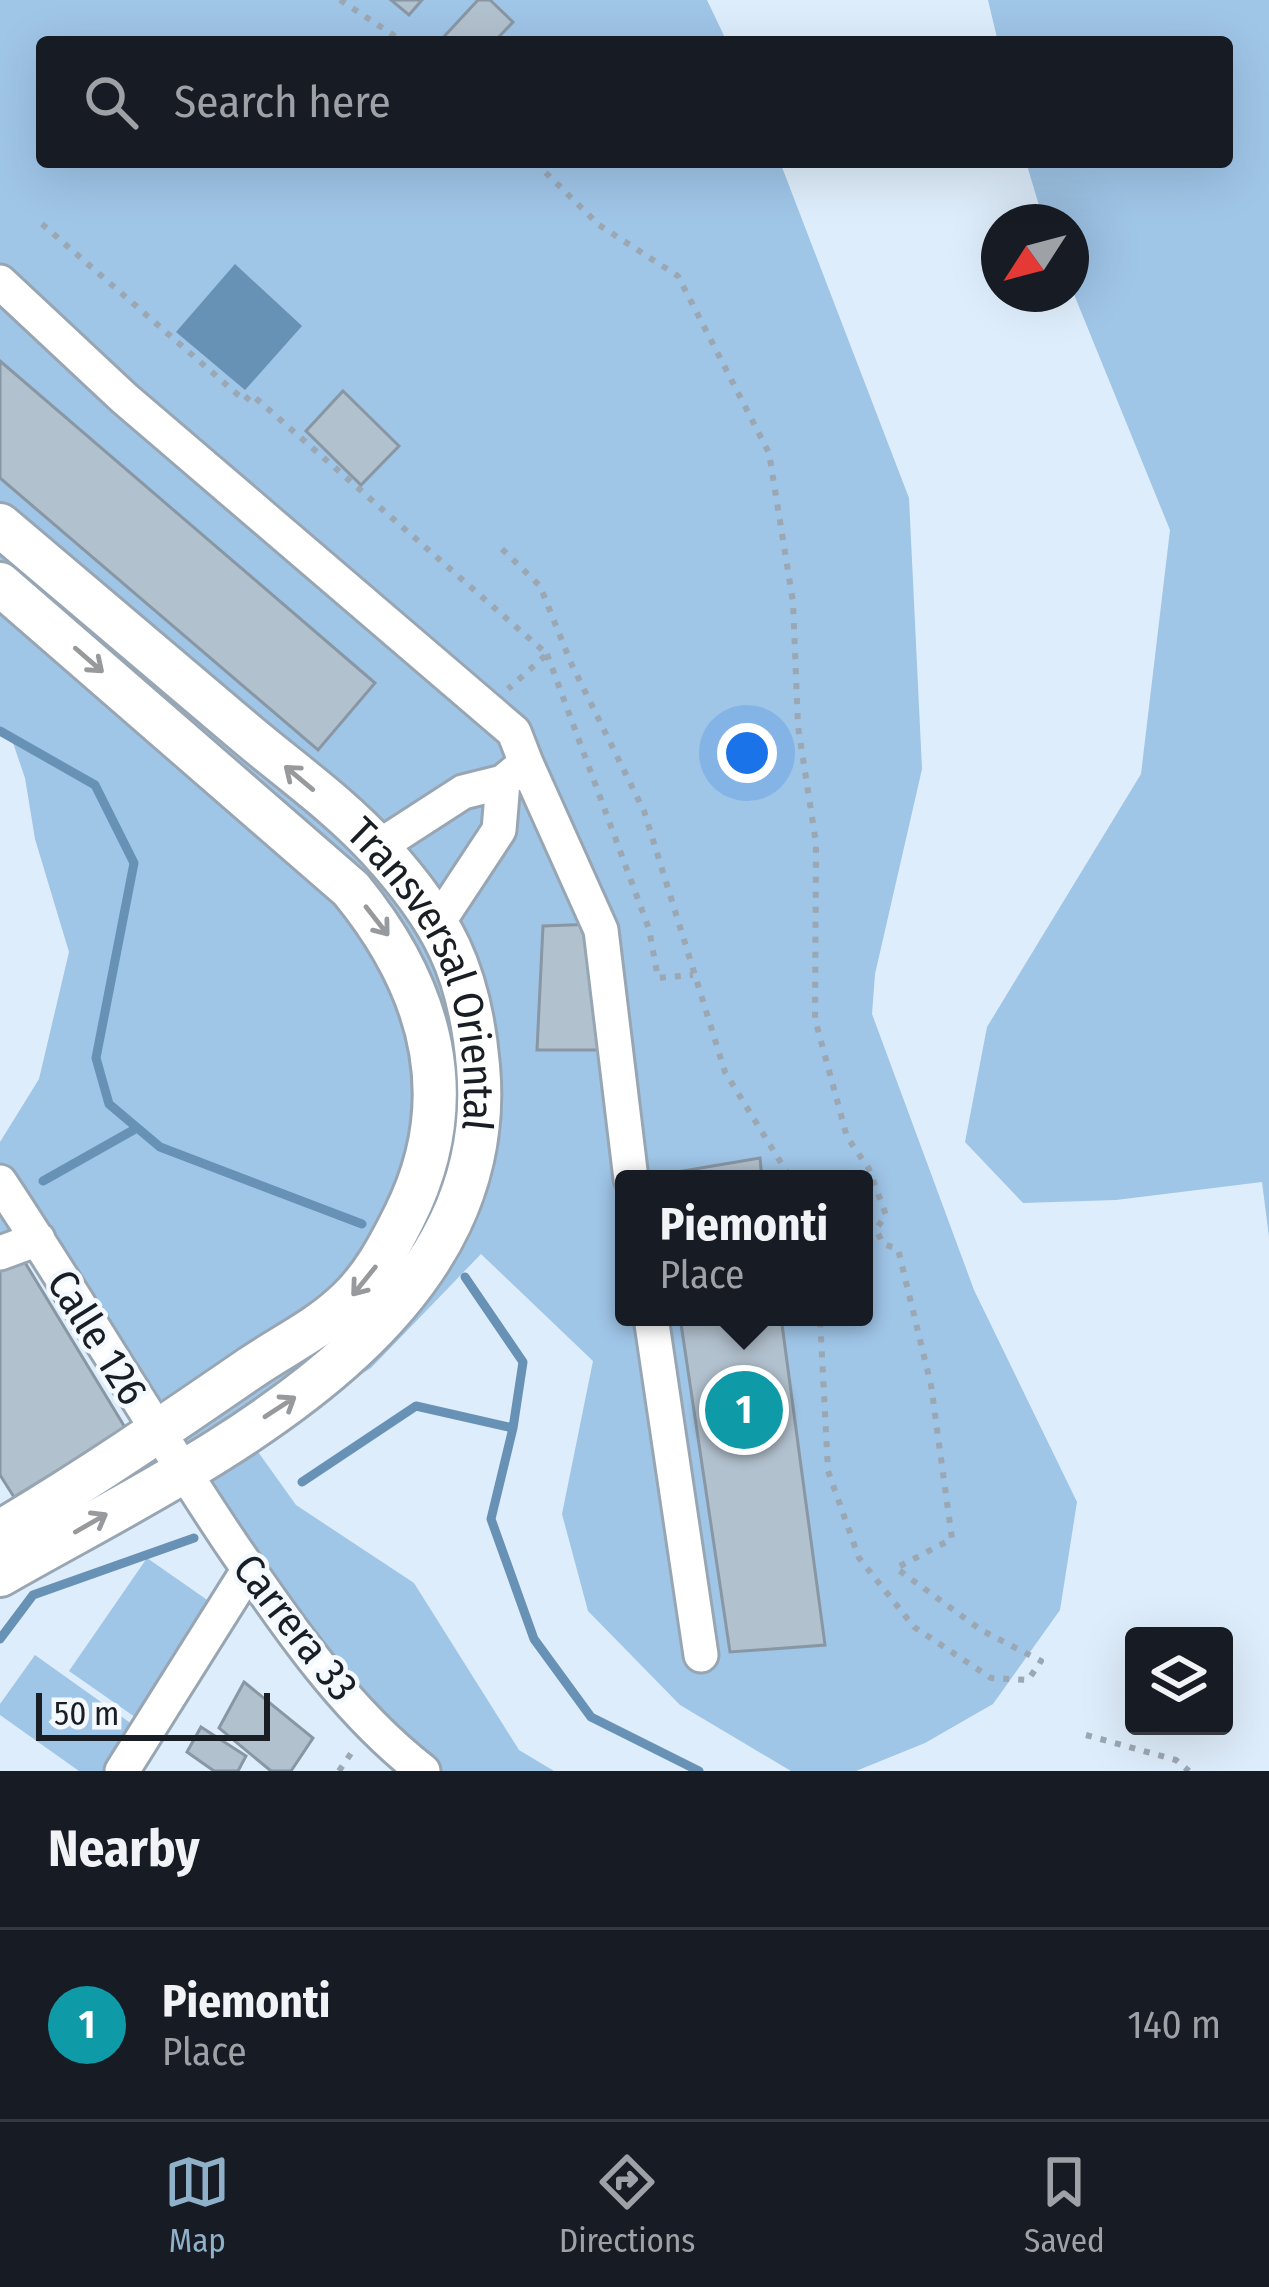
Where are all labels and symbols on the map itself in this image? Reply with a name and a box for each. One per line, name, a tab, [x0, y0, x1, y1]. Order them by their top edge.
north arrow	[981, 204, 1089, 312]
one-way arrow	[73, 646, 104, 673]
your location	[717, 723, 777, 783]
one-way arrow	[284, 764, 315, 792]
street label: Transversal Oriental	[337, 807, 503, 1133]
one-way arrow	[363, 905, 390, 937]
street label: Calle 126	[36, 1261, 158, 1414]
one-way arrow	[351, 1265, 378, 1297]
pin: 1	[705, 1365, 783, 1455]
one-way arrow	[262, 1394, 296, 1419]
one-way arrow	[73, 1511, 108, 1534]
street label: Carrera 33	[223, 1544, 368, 1711]
scale bar	[36, 1687, 270, 1740]

